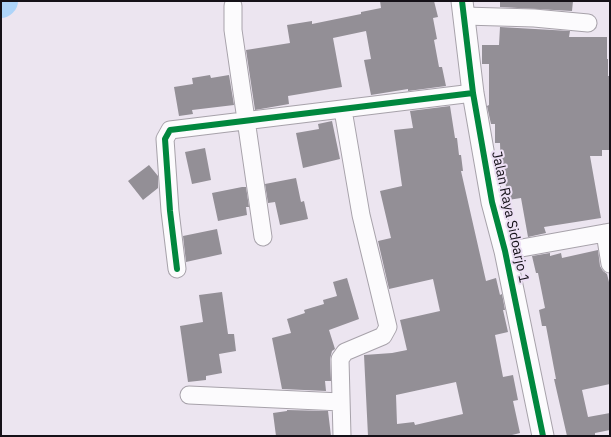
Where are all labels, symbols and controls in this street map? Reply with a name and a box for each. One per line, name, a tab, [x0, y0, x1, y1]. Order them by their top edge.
street label: Jalan Raya Sidoarjo 1	[488, 150, 532, 284]

